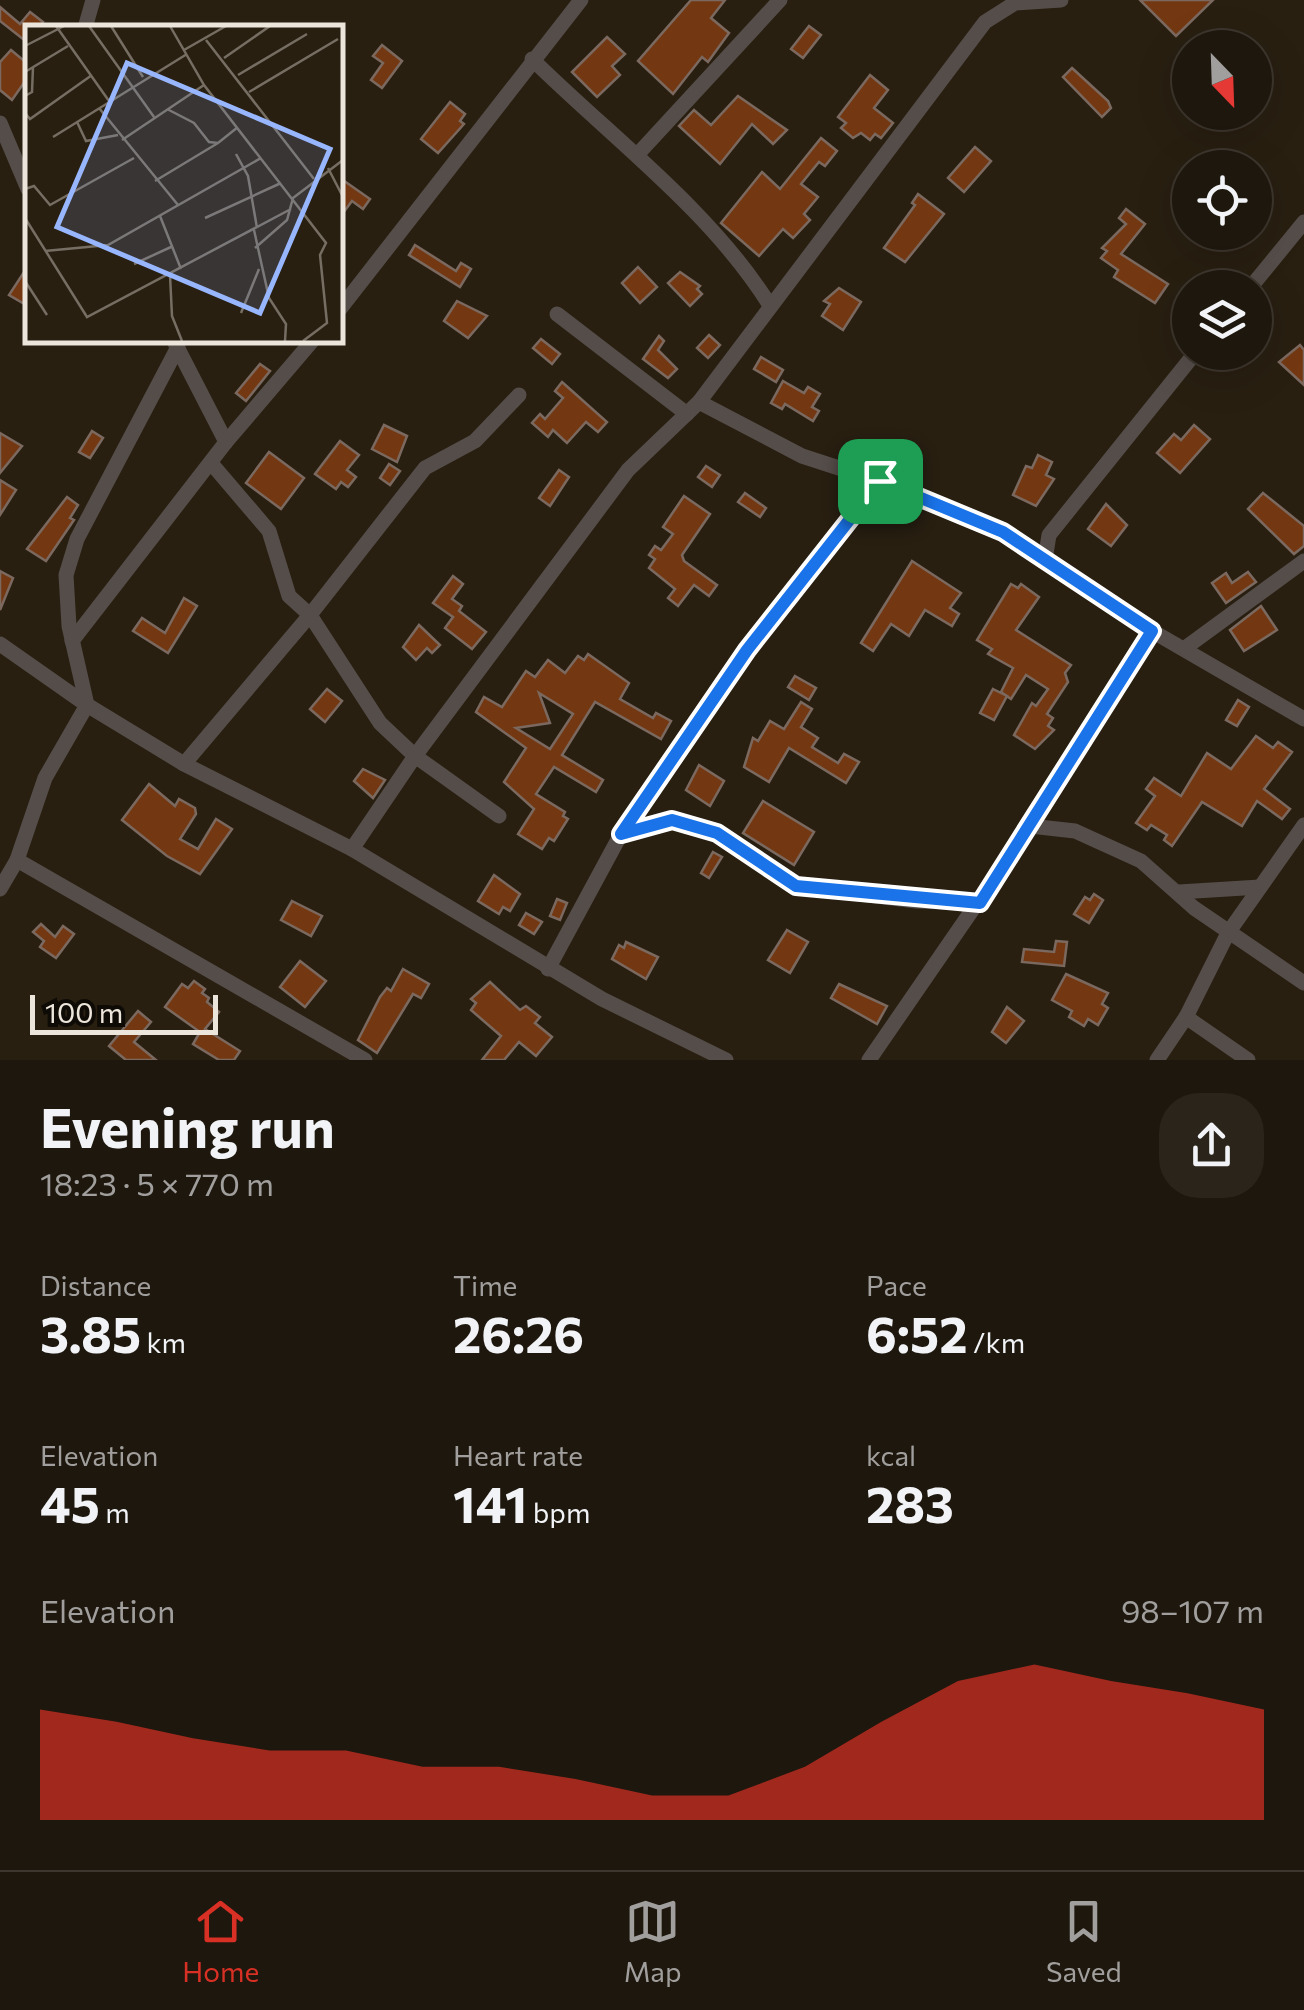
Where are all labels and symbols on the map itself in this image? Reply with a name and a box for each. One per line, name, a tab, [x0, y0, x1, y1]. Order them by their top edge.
inset map	[25, 25, 342, 342]
north arrow	[1172, 30, 1272, 130]
pin	[838, 439, 923, 524]
scale bar	[30, 990, 218, 1034]

